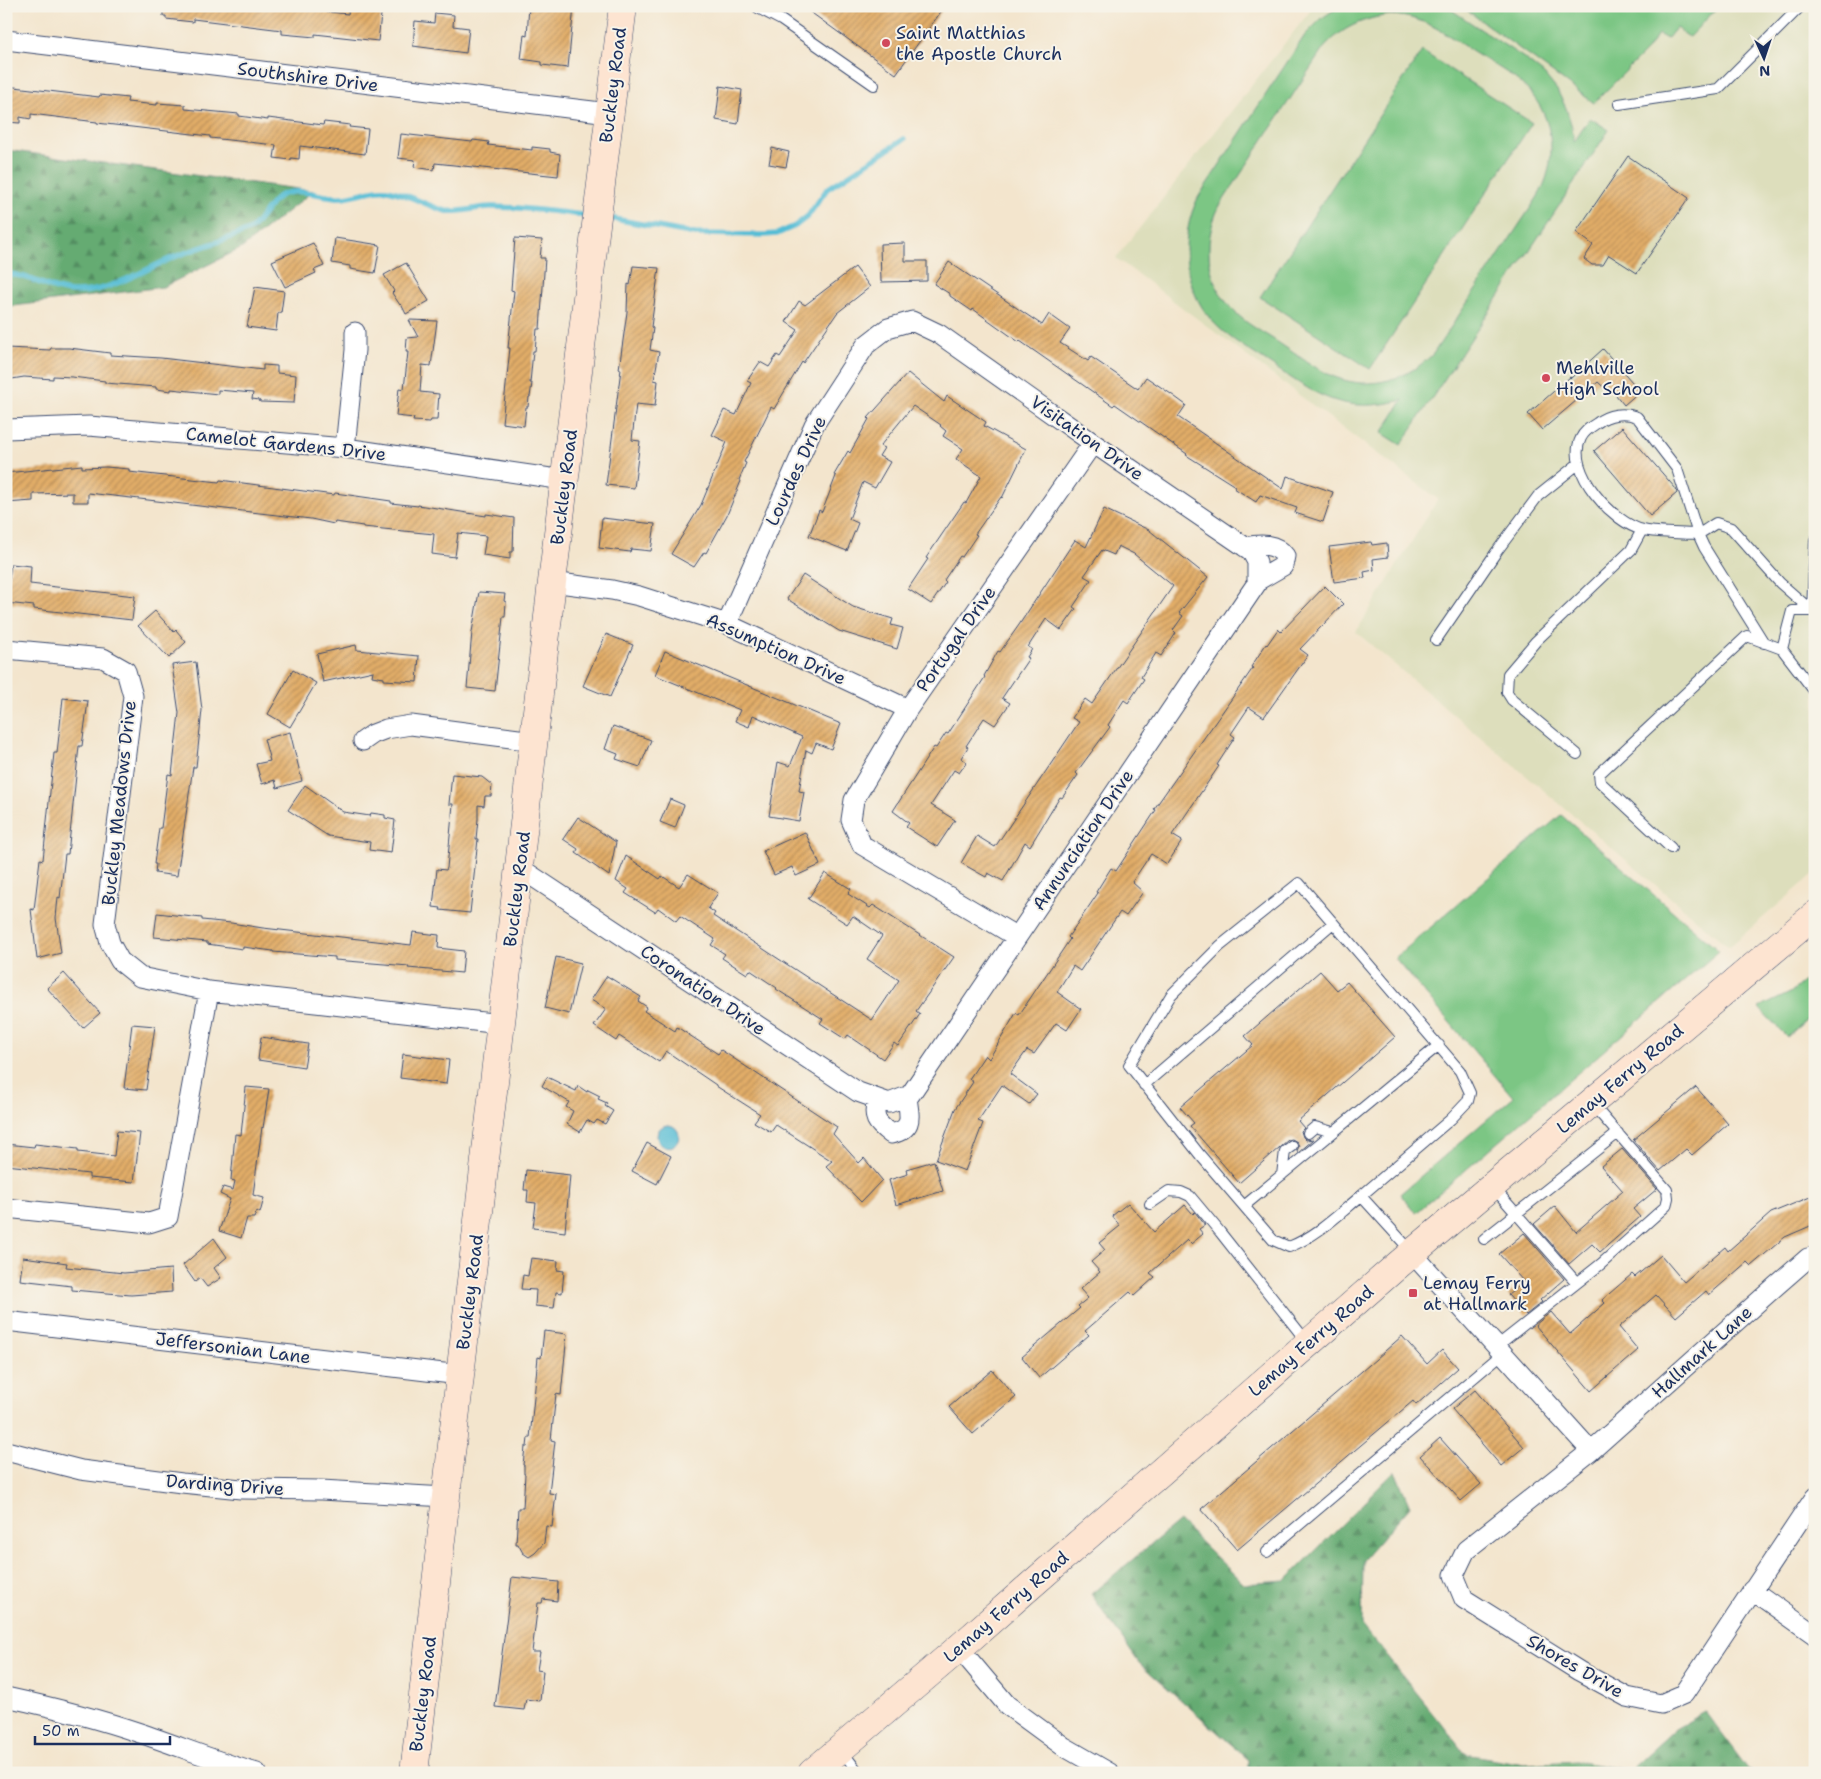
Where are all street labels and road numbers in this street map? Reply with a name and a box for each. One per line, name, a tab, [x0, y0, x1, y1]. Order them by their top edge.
street label: Buckley Road	[594, 26, 632, 144]
street label: Southshire Drive	[236, 56, 380, 98]
street label: Visitation Drive	[1026, 390, 1148, 486]
street label: Lourdes Drive	[760, 412, 832, 530]
street label: Camelot Gardens Drive	[185, 422, 387, 466]
street label: Buckley Road	[545, 428, 583, 546]
street label: Portugal Drive	[911, 581, 1001, 697]
street label: Assumption Drive	[702, 607, 850, 691]
street label: Buckley Meadows Drive	[96, 699, 142, 907]
street label: Annunciation Drive	[1027, 765, 1139, 915]
street label: Buckley Road	[498, 830, 536, 948]
street label: Coronation Drive	[636, 939, 770, 1041]
street label: Lemay Ferry Road	[1551, 1019, 1689, 1139]
street label: Buckley Road	[451, 1233, 489, 1351]
street label: Lemay Ferry Road	[1243, 1280, 1379, 1402]
street label: Hallmark Lane	[1647, 1300, 1757, 1404]
street label: Jeffersonian Lane	[154, 1327, 312, 1369]
street label: Darding Drive	[165, 1469, 285, 1501]
street label: Lemay Ferry Road	[938, 1546, 1074, 1668]
street label: Shores Drive	[1522, 1629, 1628, 1703]
street label: Buckley Road	[404, 1635, 442, 1753]

